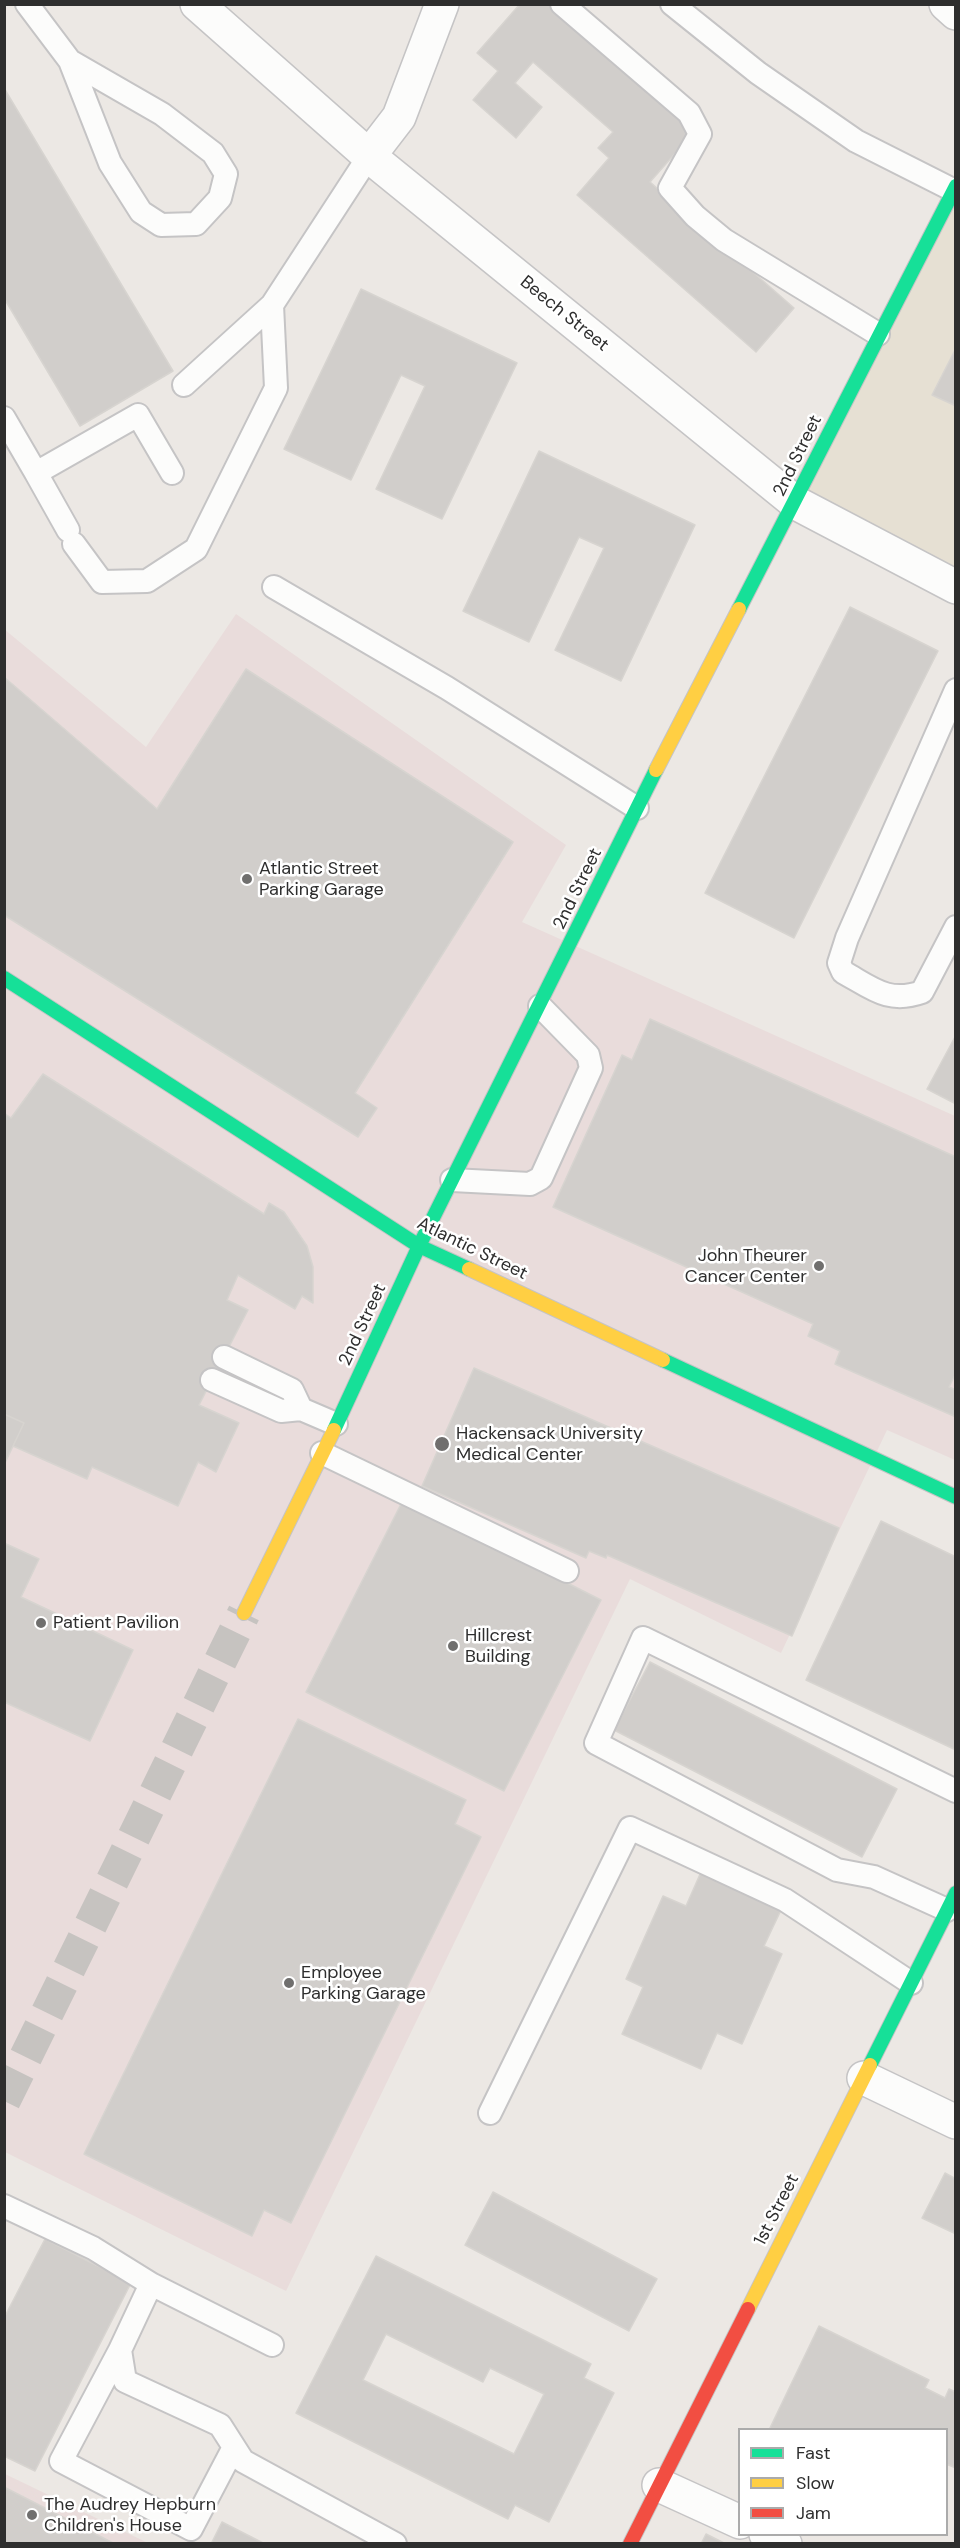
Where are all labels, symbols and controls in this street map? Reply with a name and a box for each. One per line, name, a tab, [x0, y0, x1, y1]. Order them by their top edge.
street label: Beech Street	[515, 272, 613, 356]
street label: 2nd Street	[769, 412, 827, 500]
street label: 2nd Street	[549, 845, 607, 933]
place label: Atlantic Street Parking Garage	[259, 858, 384, 900]
marker: Atlantic Street Parking Garage	[240, 872, 254, 886]
street label: Atlantic Street	[413, 1213, 531, 1285]
place label: John Theurer Cancer Center	[685, 1245, 807, 1288]
marker: John Theurer Cancer Center	[812, 1259, 826, 1273]
street label: 2nd Street	[335, 1281, 391, 1369]
place label: Hackensack University Medical Center	[456, 1423, 643, 1466]
marker: Hackensack University Medical Center	[433, 1435, 451, 1453]
place label: Patient Pavilion	[53, 1612, 179, 1634]
marker: Patient Pavilion	[34, 1616, 48, 1630]
place label: Hillcrest Building	[465, 1625, 532, 1668]
marker: Hillcrest Building	[446, 1639, 460, 1653]
place label: Employee Parking Garage	[301, 1962, 426, 2004]
marker: Employee Parking Garage	[282, 1976, 296, 1990]
street label: 1st Street	[750, 2171, 804, 2249]
legend	[738, 2428, 948, 2536]
text: Fast	[796, 2441, 831, 2465]
text: Slow	[796, 2471, 835, 2495]
place label: The Audrey Hepburn Children's House	[44, 2494, 216, 2536]
text: Jam	[796, 2501, 831, 2525]
marker: The Audrey Hepburn Children's House	[25, 2508, 39, 2522]

